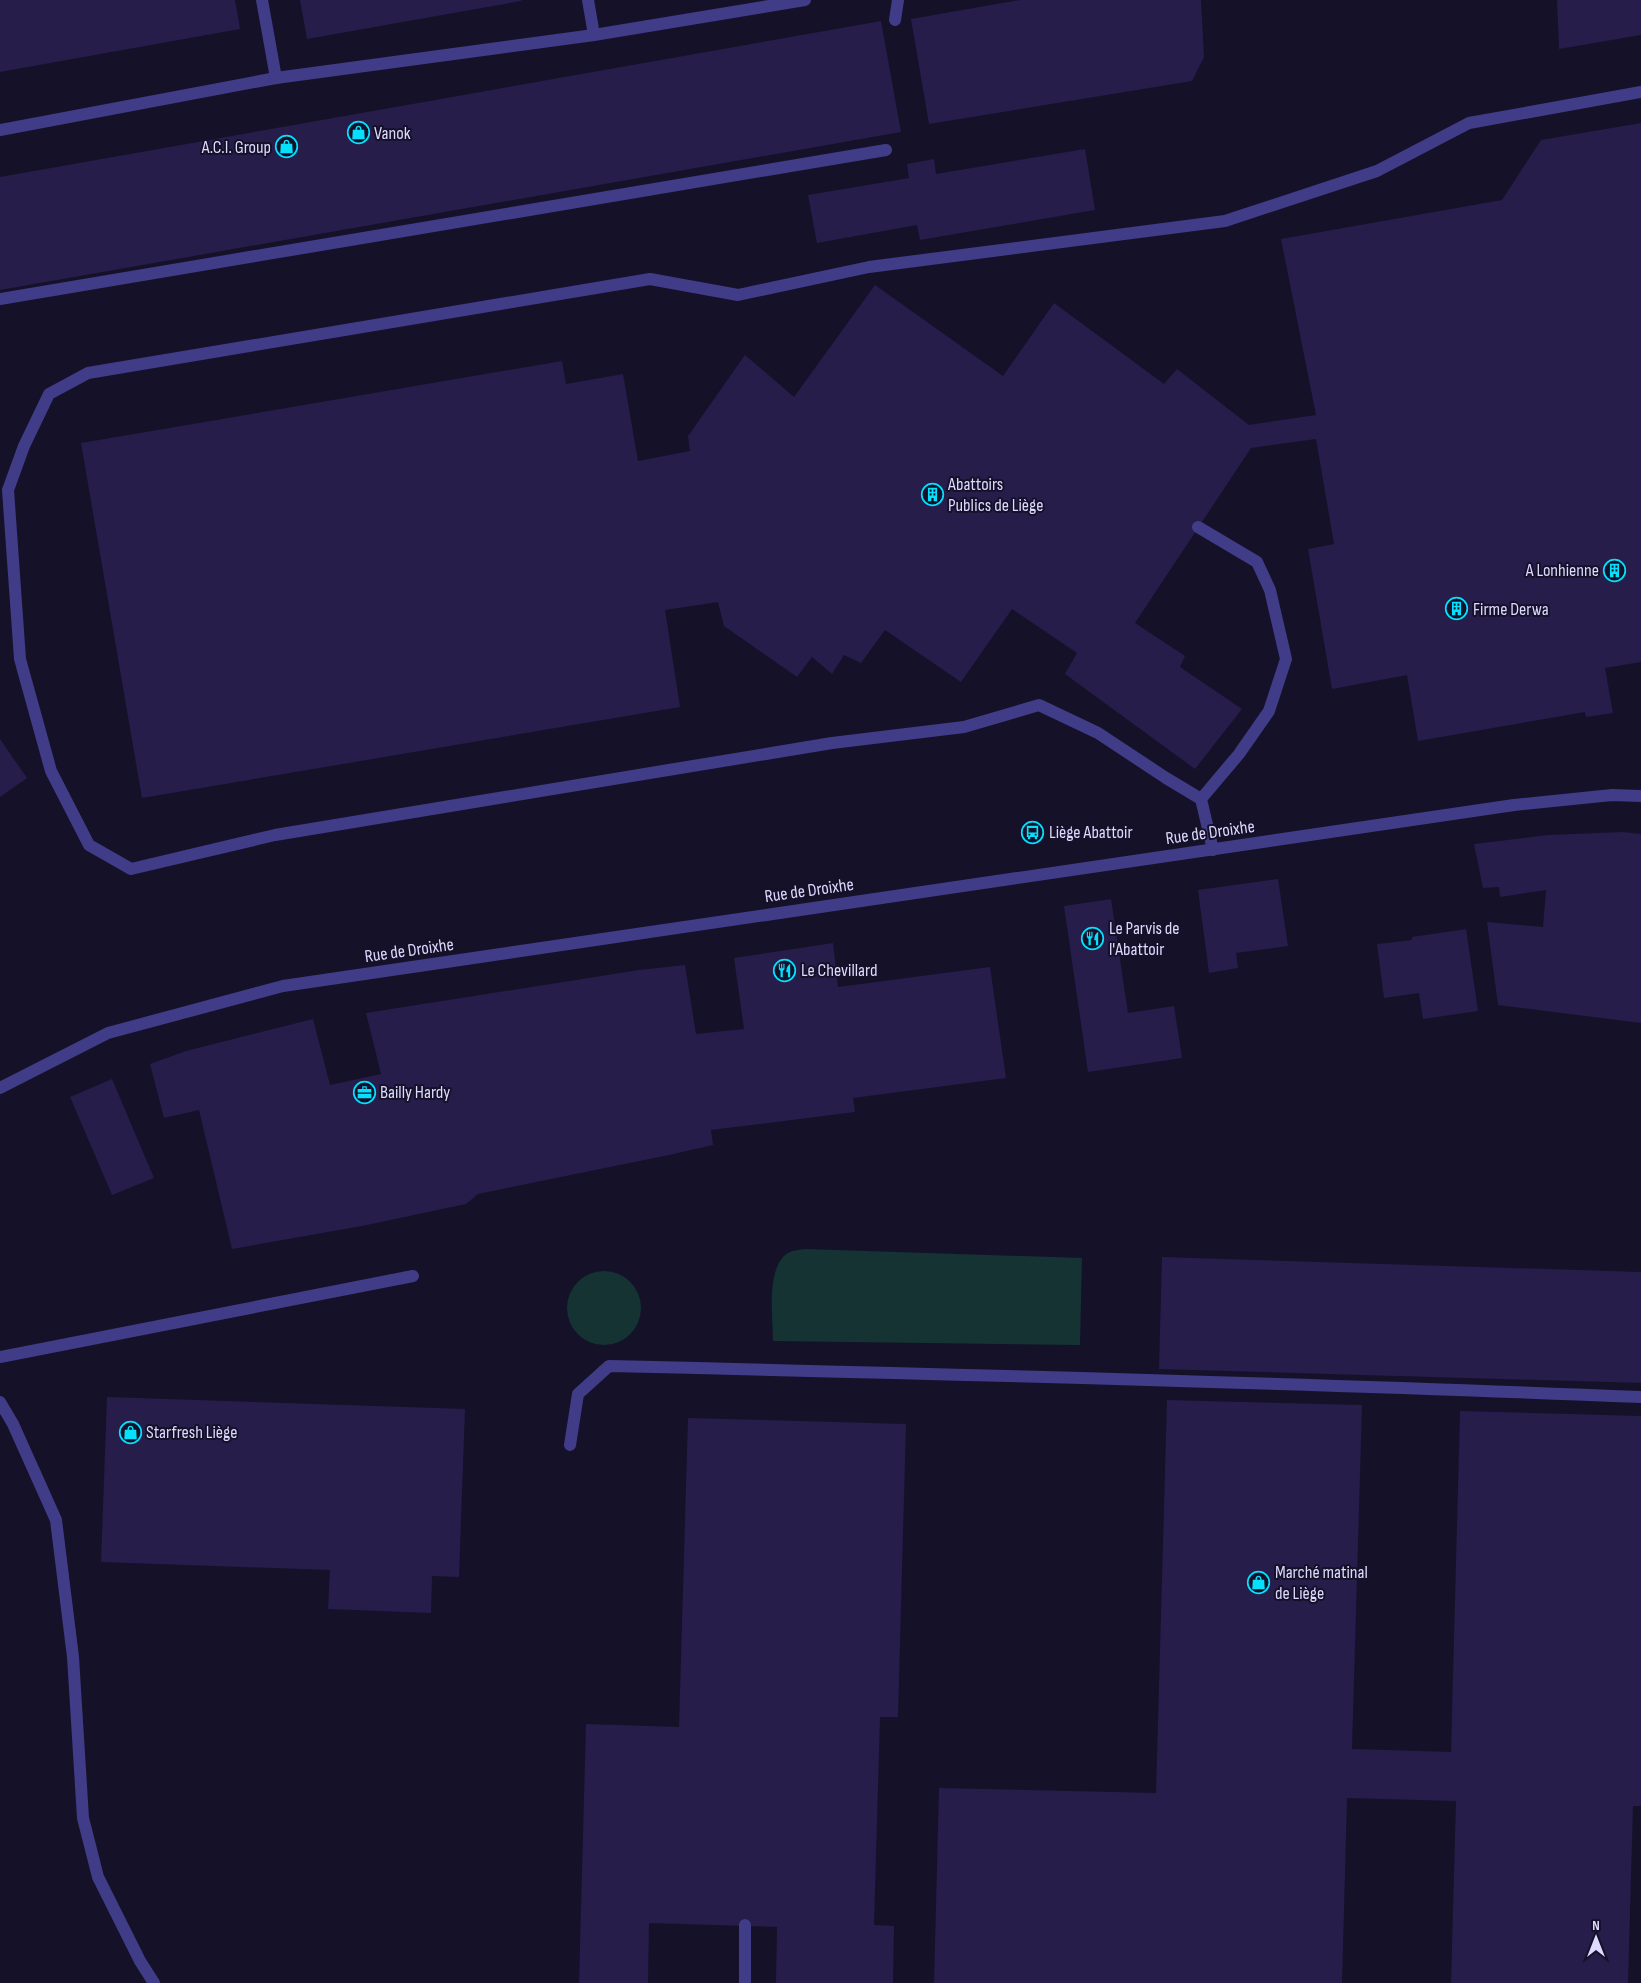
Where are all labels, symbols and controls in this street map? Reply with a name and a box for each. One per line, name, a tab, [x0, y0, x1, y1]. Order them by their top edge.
shop icon: Vanok	[346, 121, 370, 145]
place label: Vanok	[374, 123, 411, 144]
shop icon: A.C.I. Group	[275, 135, 299, 159]
place label: A.C.I. Group	[201, 137, 271, 158]
place label: Abattoirs Publics de Liège	[947, 474, 1043, 516]
building icon: Abattoirs Publics de Liège	[920, 482, 944, 506]
building icon: A Lonhienne	[1603, 558, 1627, 582]
place label: A Lonhienne	[1525, 560, 1599, 581]
building icon: Firme Derwa	[1445, 597, 1469, 621]
place label: Firme Derwa	[1473, 599, 1549, 620]
street label: Rue de Droixhe	[1164, 816, 1256, 849]
bus stop icon: Liège Abattoir	[1021, 820, 1045, 844]
place label: Liège Abattoir	[1049, 822, 1133, 843]
street label: Rue de Droixhe	[763, 874, 855, 907]
place label: Le Parvis de l'Abattoir	[1109, 918, 1180, 960]
restaurant icon: Le Parvis de l'Abattoir	[1081, 926, 1105, 950]
street label: Rue de Droixhe	[363, 934, 455, 967]
restaurant icon: Le Chevillard	[773, 958, 797, 982]
place label: Le Chevillard	[801, 960, 877, 981]
office icon: Bailly Hardy	[352, 1080, 376, 1104]
place label: Bailly Hardy	[380, 1082, 450, 1103]
shop icon: Starfresh Liège	[118, 1420, 142, 1444]
place label: Starfresh Liège	[146, 1422, 237, 1443]
place label: Marché matinal de Liège	[1275, 1562, 1368, 1604]
shop icon: Marché matinal de Liège	[1247, 1570, 1271, 1594]
north arrow	[1571, 1913, 1621, 1963]
text: N	[1592, 1917, 1600, 1934]

